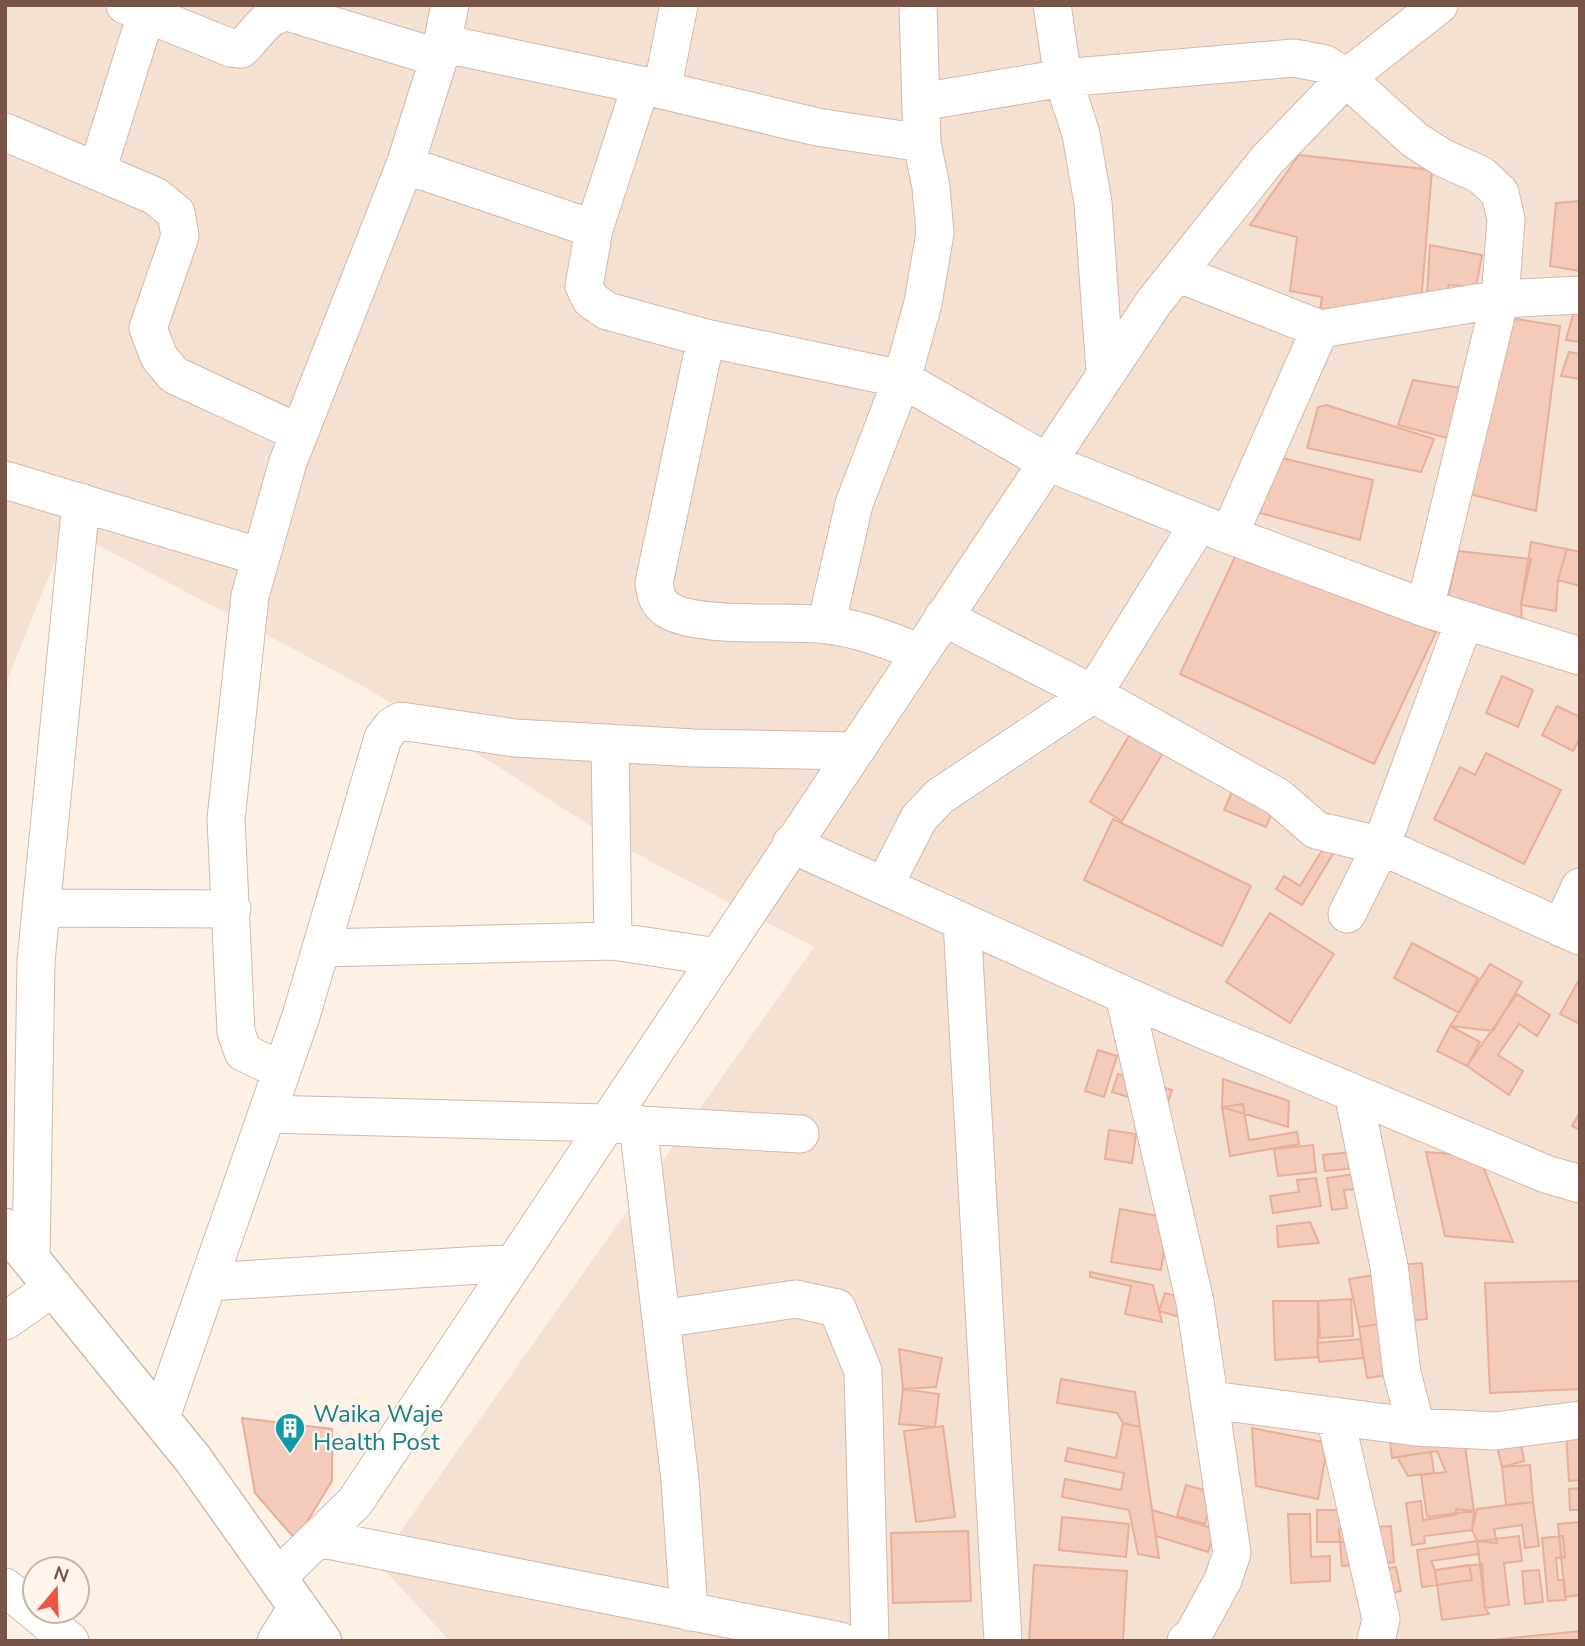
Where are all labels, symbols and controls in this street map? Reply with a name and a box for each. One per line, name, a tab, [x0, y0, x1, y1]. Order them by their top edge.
place label: Waika Waje Health Post	[313, 1398, 443, 1458]
building icon: Waika Waje Health Post	[273, 1411, 307, 1455]
north arrow	[21, 1555, 91, 1625]
text: N	[50, 1560, 72, 1589]

